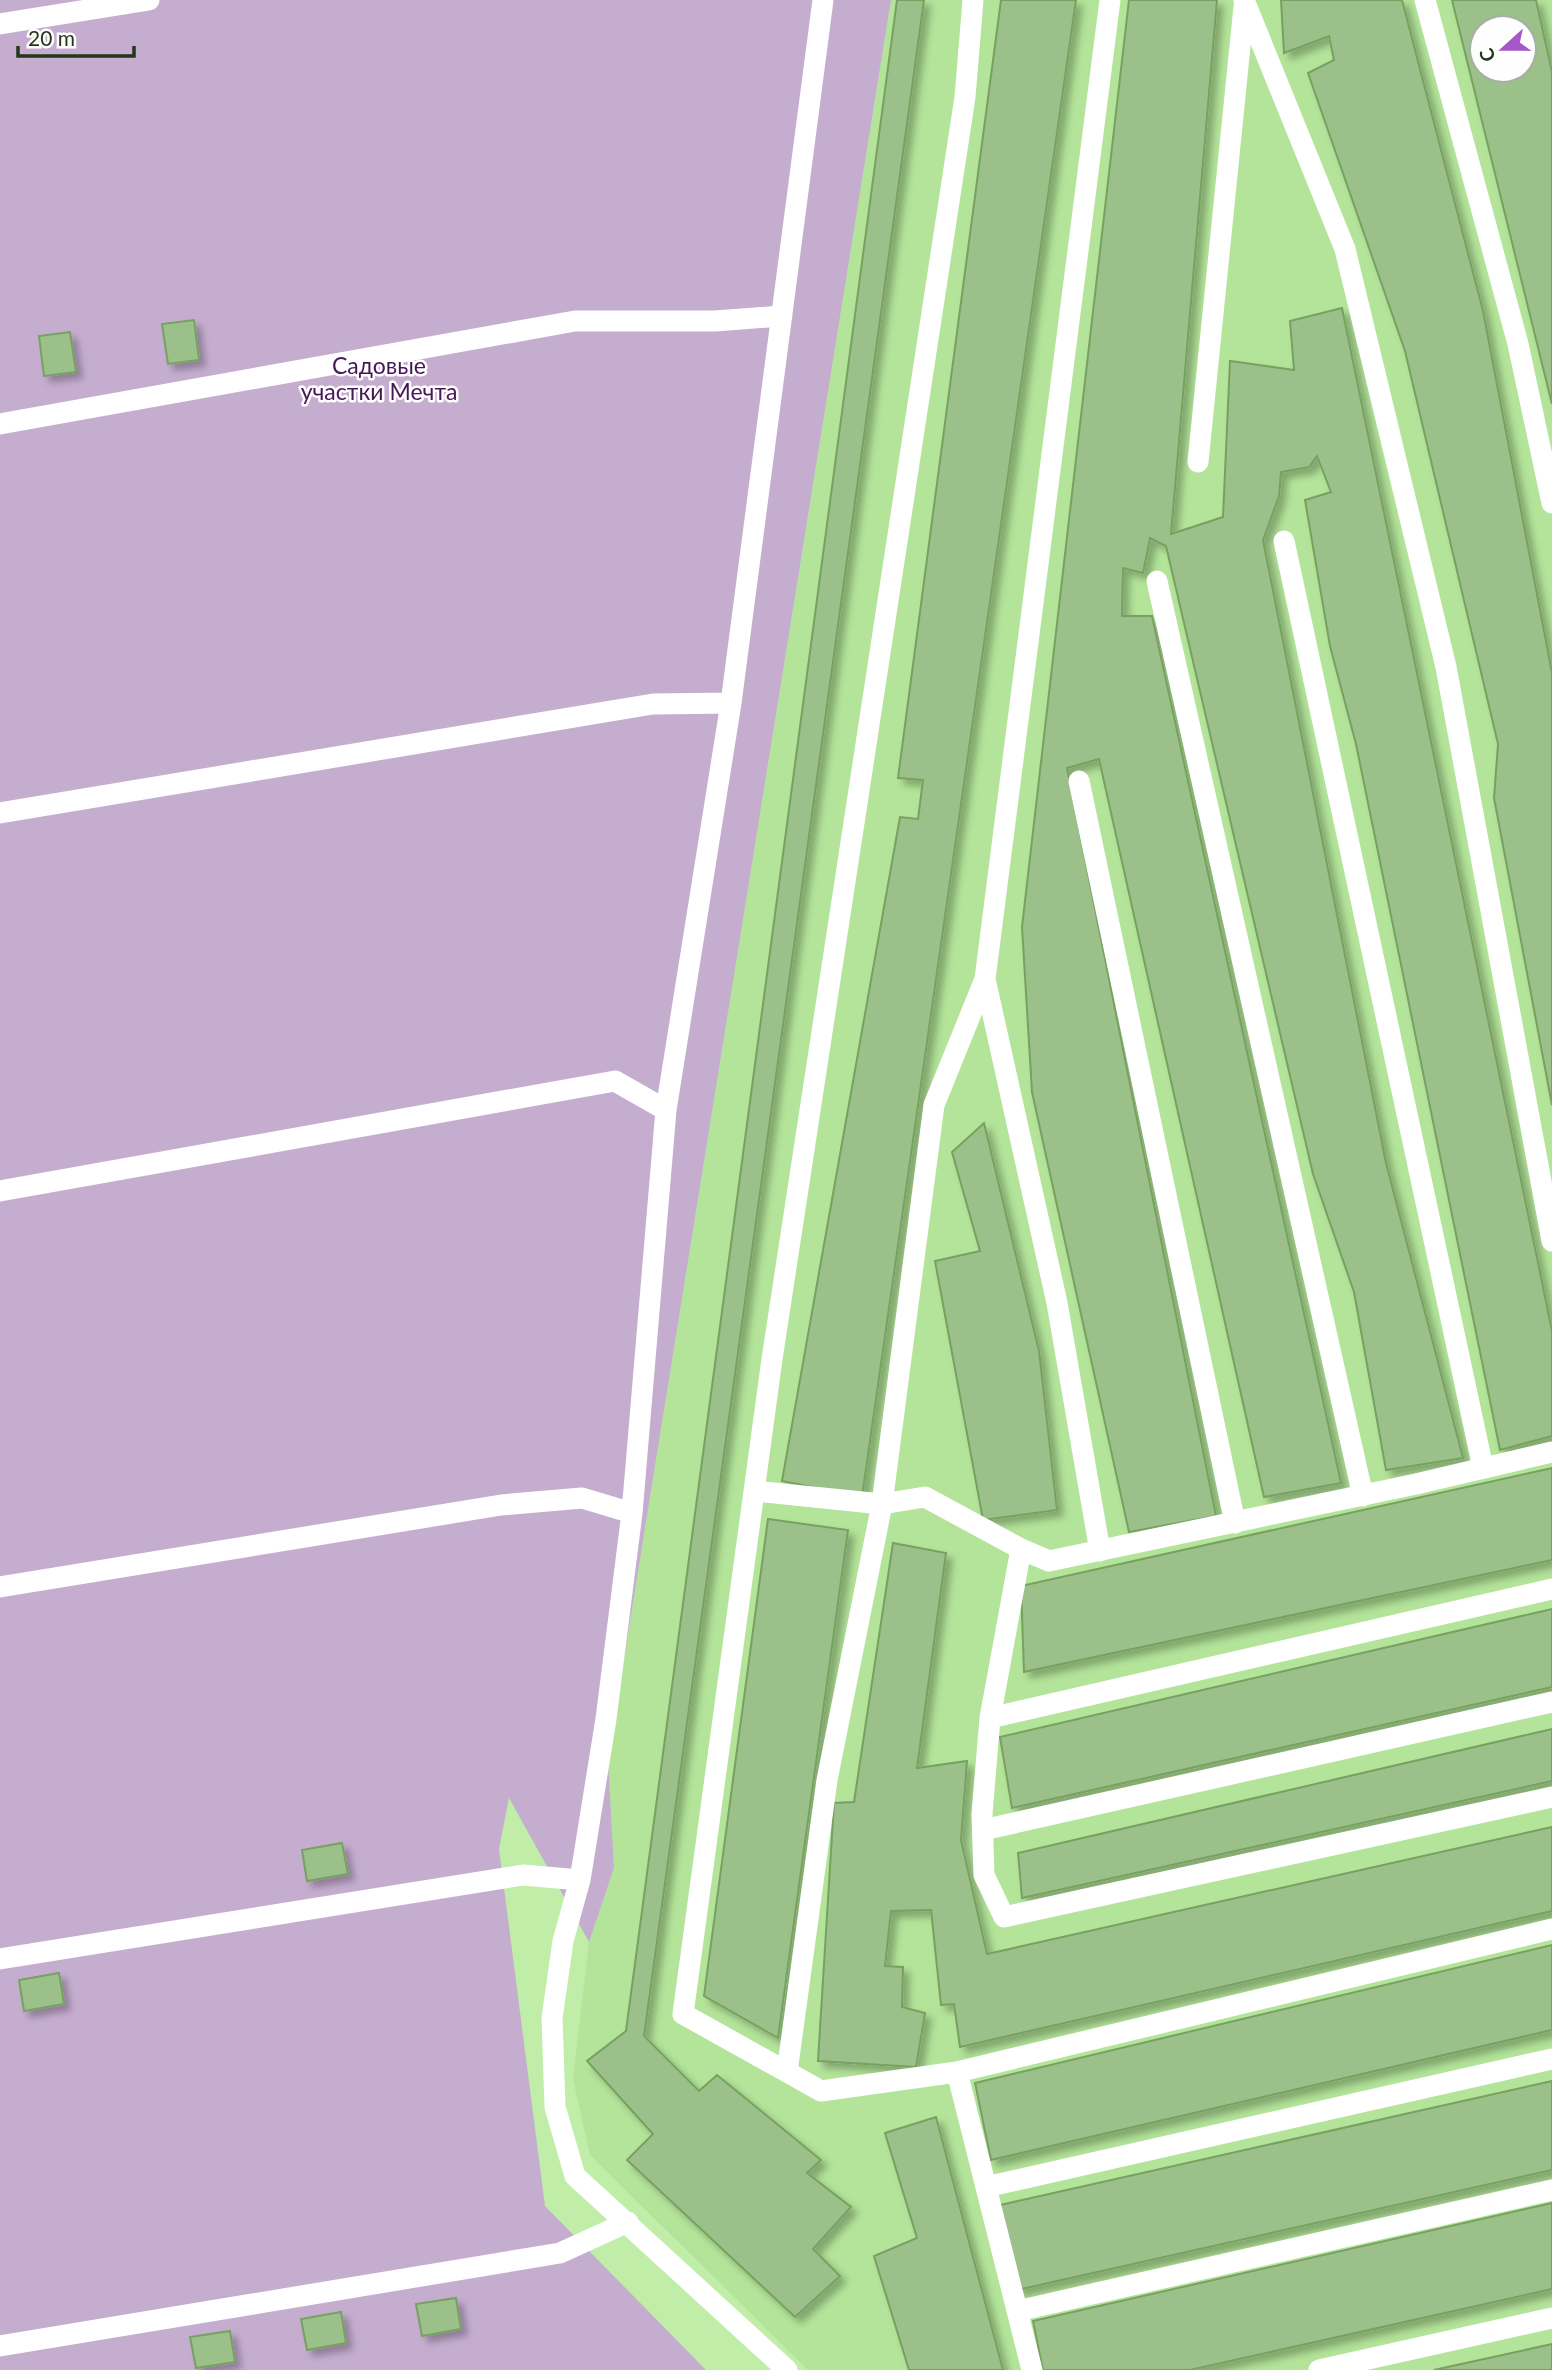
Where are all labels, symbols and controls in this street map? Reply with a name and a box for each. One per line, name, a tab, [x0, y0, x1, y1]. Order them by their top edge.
scale bar	[18, 14, 133, 58]
north arrow	[1468, 14, 1538, 84]
text: 20 m	[28, 25, 75, 50]
text: С	[1474, 45, 1500, 65]
park label: Садовые участки Мечта	[301, 351, 457, 405]

